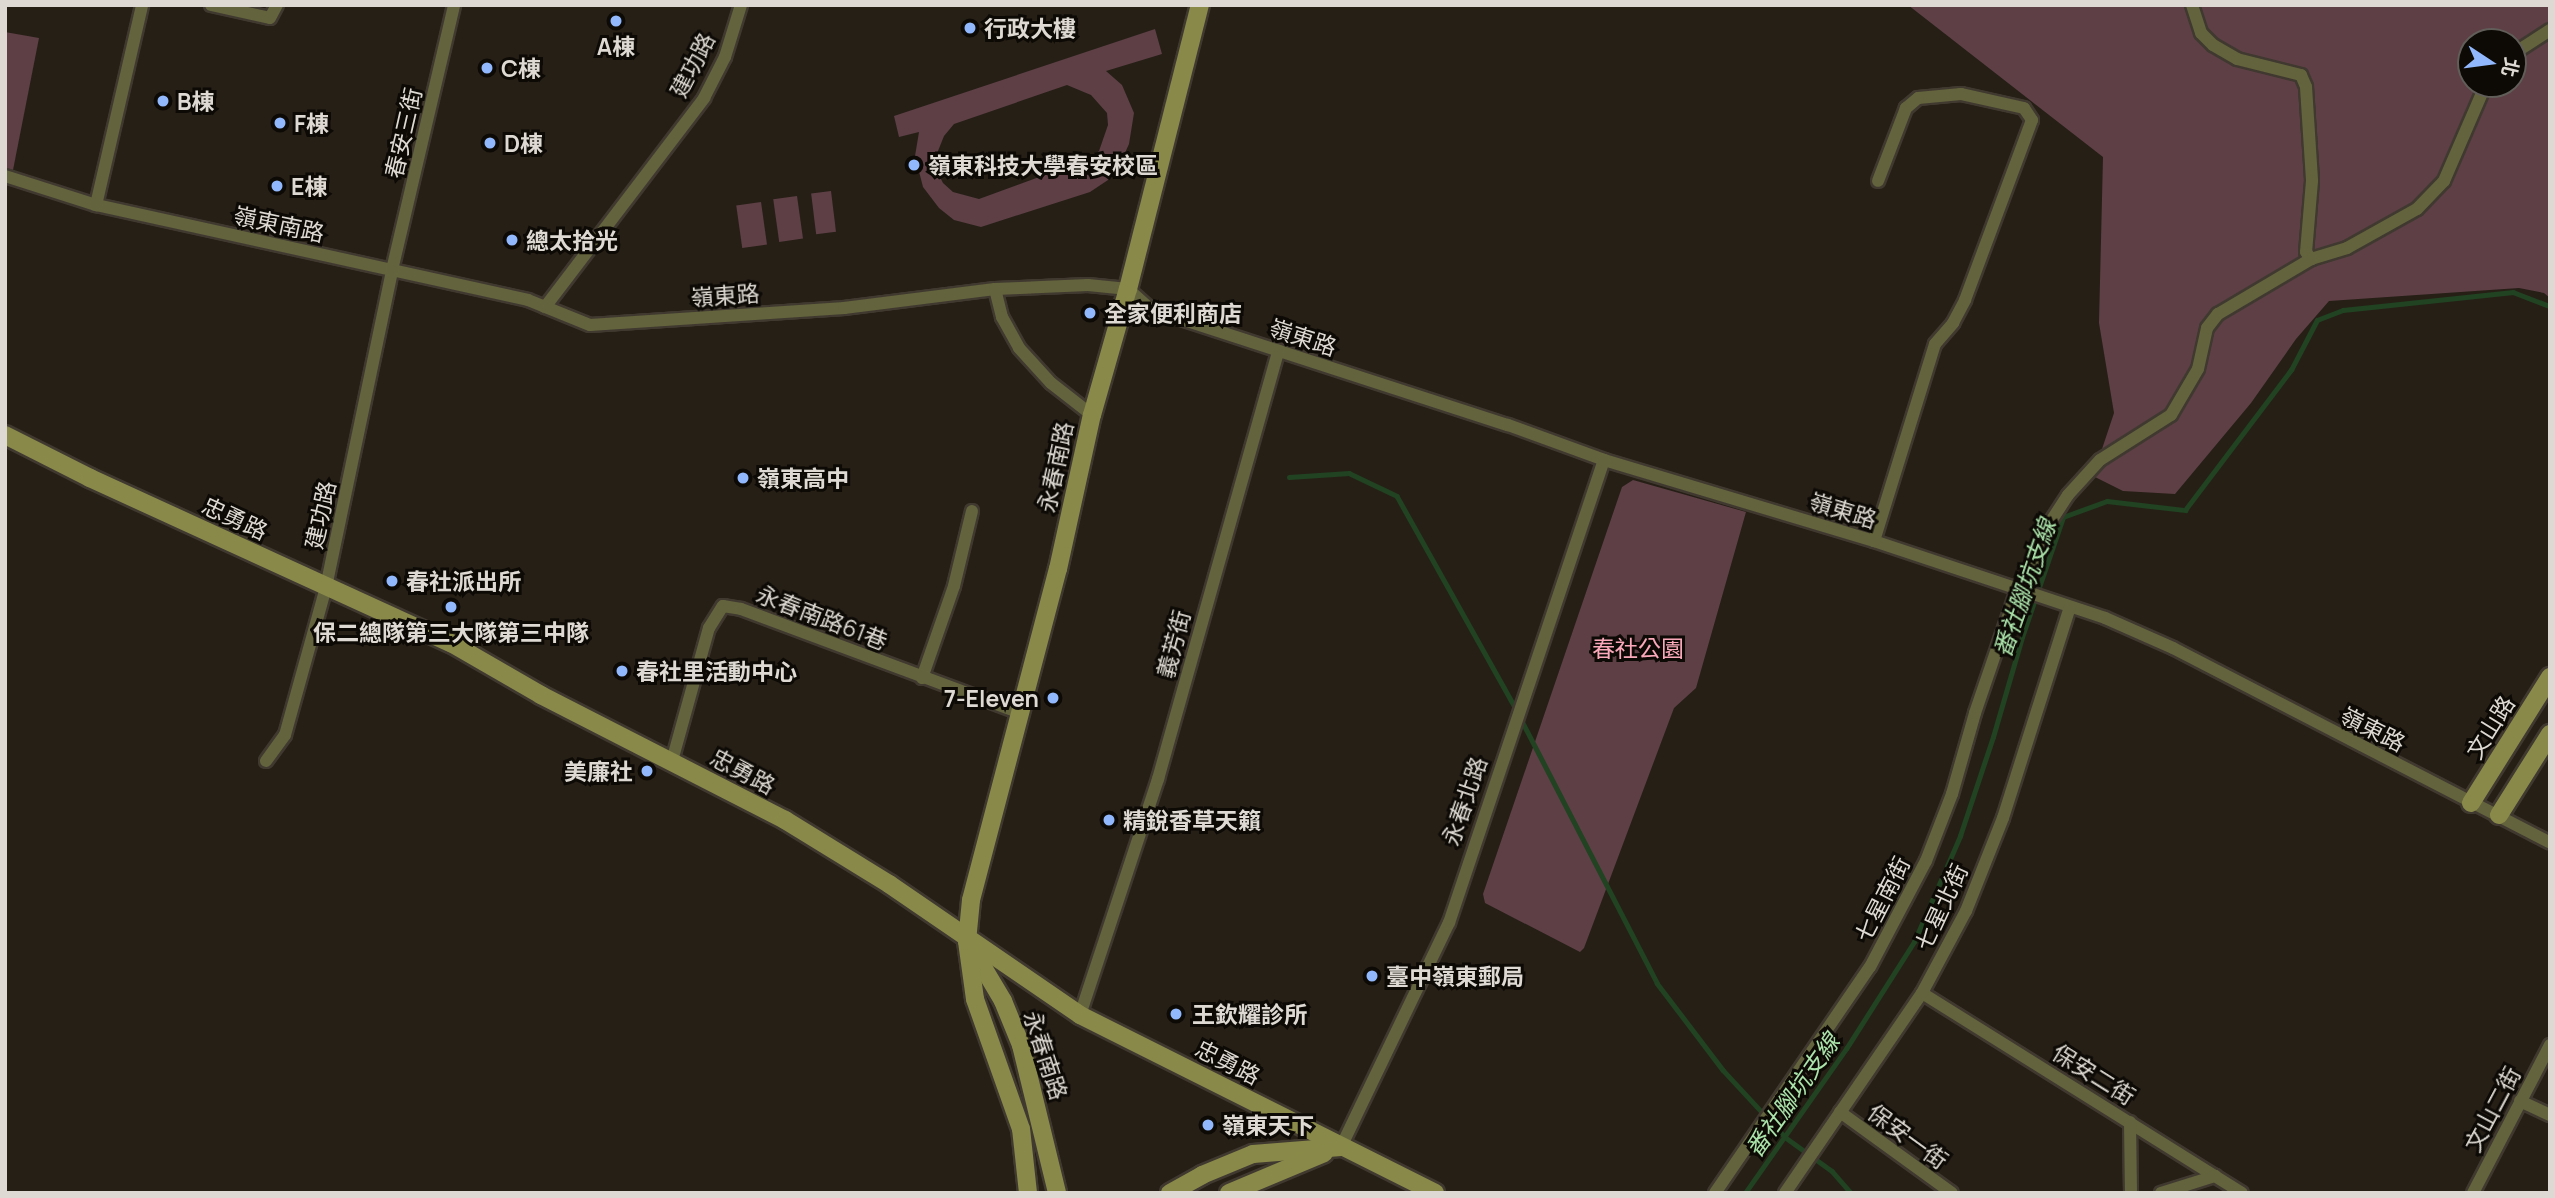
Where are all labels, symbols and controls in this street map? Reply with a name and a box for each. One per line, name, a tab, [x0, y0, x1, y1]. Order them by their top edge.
marker: A棟	[608, 13, 624, 29]
place label: 行政大樓	[984, 14, 1076, 42]
marker: 行政大樓	[962, 20, 978, 36]
street label: 建功路	[664, 28, 720, 102]
north arrow	[2457, 28, 2527, 98]
place label: A棟	[597, 32, 635, 60]
place label: C棟	[501, 54, 541, 82]
text: 北	[2496, 55, 2525, 79]
marker: C棟	[479, 60, 495, 76]
street label: 春安三街	[379, 85, 427, 181]
place label: B棟	[177, 87, 215, 115]
marker: B棟	[155, 93, 171, 109]
place label: F棟	[294, 109, 329, 137]
marker: F棟	[272, 115, 288, 131]
place label: D棟	[504, 129, 543, 157]
marker: D棟	[482, 135, 498, 151]
place label: 嶺東科技大學春安校區	[928, 151, 1158, 179]
marker: 嶺東科技大學春安校區	[906, 157, 922, 173]
place label: E棟	[291, 172, 327, 200]
marker: E棟	[269, 178, 285, 194]
street label: 嶺東南路	[231, 201, 327, 247]
place label: 總太拾光	[526, 226, 618, 254]
marker: 總太拾光	[504, 232, 520, 248]
street label: 嶺東路	[690, 279, 760, 311]
place label: 全家便利商店	[1104, 299, 1242, 327]
marker: 全家便利商店	[1082, 305, 1098, 321]
street label: 嶺東路	[1266, 313, 1340, 361]
street label: 永春南路	[1032, 419, 1078, 515]
place label: 嶺東高中	[757, 464, 849, 492]
marker: 嶺東高中	[735, 470, 751, 486]
street label: 建功路	[299, 478, 341, 552]
street label: 嶺東路	[1806, 487, 1880, 533]
street label: 忠勇路	[198, 491, 272, 545]
water label: 番社腳坑支線	[1987, 515, 2061, 661]
place label: 春社派出所	[406, 567, 521, 595]
marker: 春社派出所	[384, 573, 400, 589]
street label: 永春南路61巷	[753, 579, 891, 655]
marker: 保二總隊第三大隊第三中隊	[443, 599, 459, 615]
street label: 義芳街	[1151, 607, 1195, 681]
place label: 保二總隊第三大隊第三中隊	[313, 618, 589, 646]
park label: 春社公園	[1592, 634, 1684, 662]
place label: 春社里活動中心	[636, 657, 797, 685]
marker: 春社里活動中心	[614, 663, 630, 679]
place label: 7-Eleven	[944, 684, 1039, 712]
marker: 7-Eleven	[1045, 690, 1061, 706]
street label: 文山路	[2460, 690, 2520, 764]
street label: 嶺東路	[2336, 701, 2410, 757]
street label: 忠勇路	[706, 743, 780, 799]
street label: 永春北路	[1436, 753, 1492, 849]
place label: 美廉社	[564, 757, 633, 785]
marker: 美廉社	[639, 763, 655, 779]
place label: 精銳香草天籟	[1123, 806, 1261, 834]
marker: 精銳香草天籟	[1101, 812, 1117, 828]
street label: 七星南街	[1849, 852, 1915, 946]
street label: 七星北街	[1909, 859, 1973, 955]
place label: 臺中嶺東郵局	[1386, 962, 1524, 990]
marker: 臺中嶺東郵局	[1364, 968, 1380, 984]
place label: 王欽耀診所	[1192, 1000, 1307, 1028]
marker: 王欽耀診所	[1166, 1004, 1186, 1024]
street label: 永春南路	[1019, 1007, 1073, 1103]
water label: 番社腳坑支線	[1739, 1028, 1845, 1162]
street label: 忠勇路	[1191, 1034, 1265, 1090]
street label: 保安二街	[2048, 1038, 2140, 1110]
street label: 文山二街	[2458, 1062, 2526, 1156]
street label: 保安一街	[1863, 1098, 1953, 1174]
place label: 嶺東天下	[1222, 1111, 1314, 1139]
marker: 嶺東天下	[1200, 1117, 1216, 1133]

